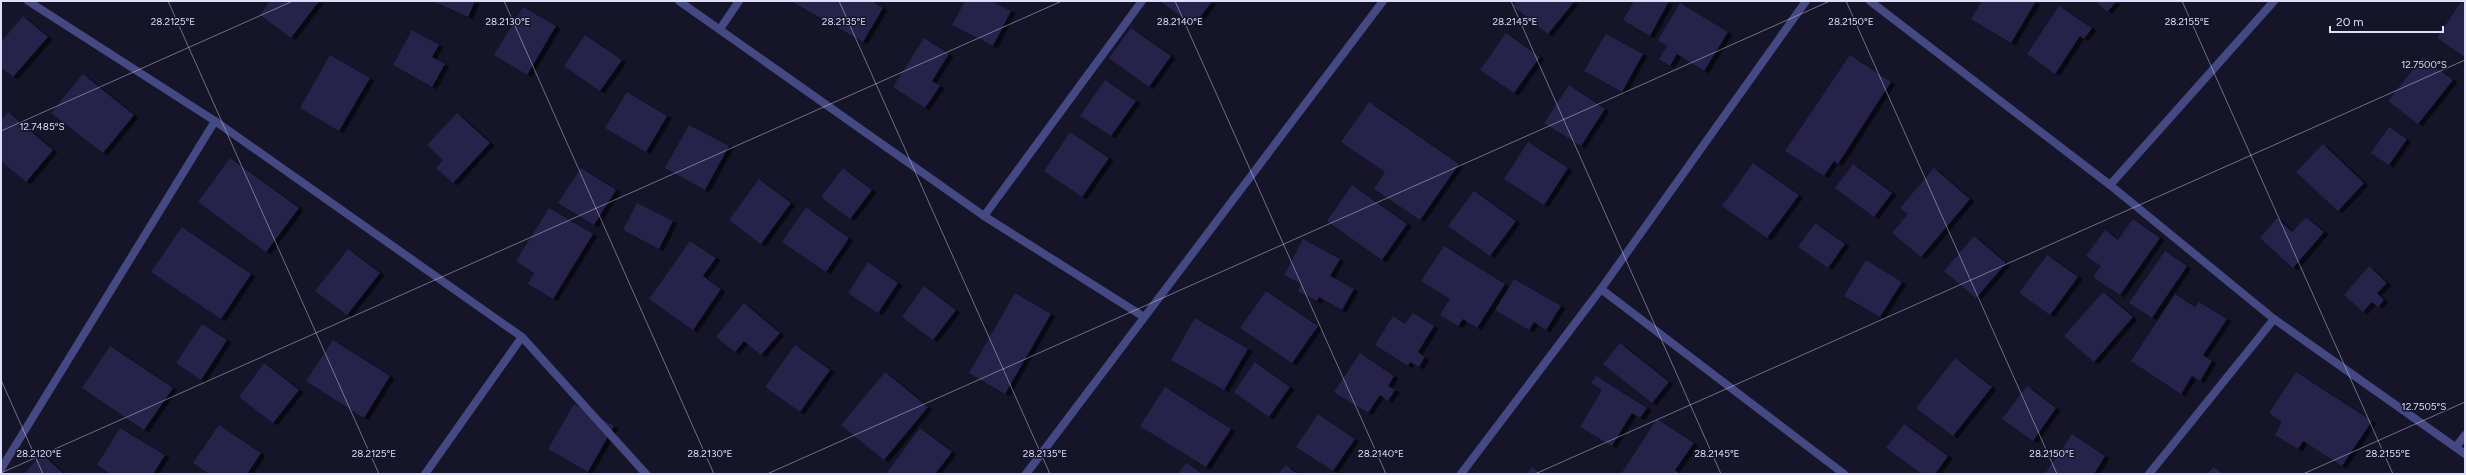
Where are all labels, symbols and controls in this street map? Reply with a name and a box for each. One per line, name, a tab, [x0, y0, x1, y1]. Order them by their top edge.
scale bar	[2330, 8, 2443, 34]
text: 28.2125°E	[151, 15, 195, 28]
text: 28.2130°E	[486, 15, 531, 28]
text: 28.2135°E	[822, 15, 866, 28]
text: 28.2140°E	[1157, 15, 1203, 28]
text: 28.2145°E	[1492, 15, 1538, 28]
text: 28.2150°E	[1828, 15, 1874, 28]
text: 28.2155°E	[2165, 15, 2209, 28]
text: 20 m	[2336, 15, 2364, 29]
text: 12.7500°S	[2401, 58, 2447, 71]
text: 12.7485°S	[19, 120, 65, 133]
text: 12.7505°S	[2402, 400, 2446, 413]
text: 28.2120°E	[16, 447, 62, 460]
text: 28.2125°E	[352, 447, 396, 460]
text: 28.2130°E	[688, 447, 733, 460]
text: 28.2135°E	[1023, 447, 1067, 460]
text: 28.2140°E	[1358, 447, 1404, 460]
text: 28.2145°E	[1694, 447, 1740, 460]
text: 28.2150°E	[2029, 447, 2075, 460]
text: 28.2155°E	[2366, 447, 2410, 460]

